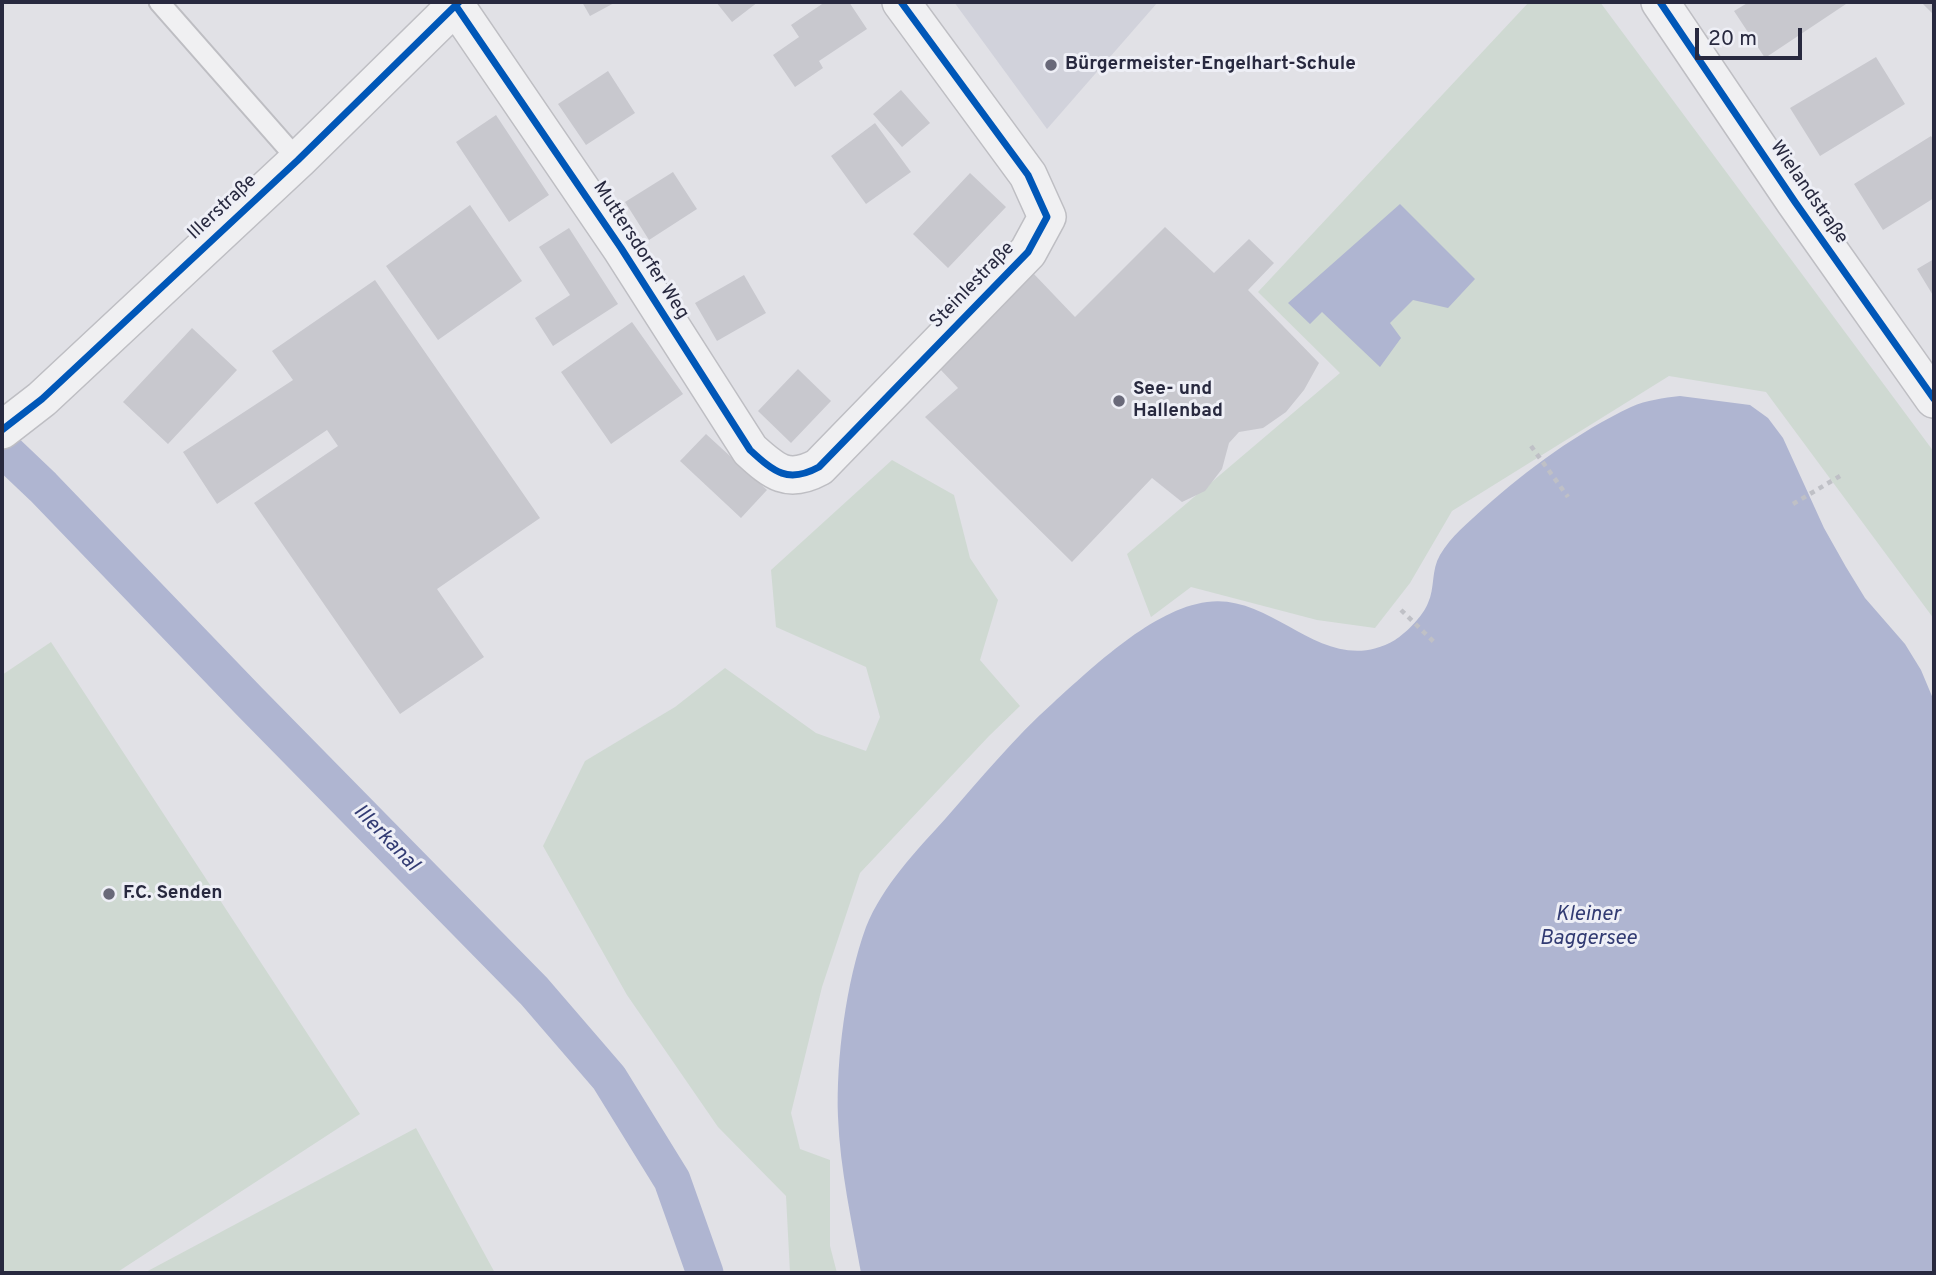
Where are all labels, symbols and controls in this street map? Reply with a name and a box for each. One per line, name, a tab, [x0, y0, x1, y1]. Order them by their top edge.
scale bar	[1698, 14, 1805, 58]
text: 20 m	[1708, 26, 1757, 53]
place label: Bürgermeister-Engelhart-Schule	[1065, 54, 1356, 76]
marker: Bürgermeister-Engelhart-Schule	[1043, 57, 1059, 73]
street label: Wielandstraße	[1764, 137, 1852, 249]
street label: Illerstraße	[184, 170, 262, 246]
street label: Muttersdorfer Weg	[587, 178, 693, 324]
street label: Steinlestraße	[926, 238, 1020, 334]
place label: See- und Hallenbad	[1133, 379, 1223, 423]
marker: See- und Hallenbad	[1111, 393, 1127, 409]
water label: Illerkanal	[347, 800, 423, 878]
place label: F.C. Senden	[123, 883, 223, 905]
marker: F.C. Senden	[101, 886, 117, 902]
water label: Kleiner Baggersee	[1539, 903, 1637, 953]

